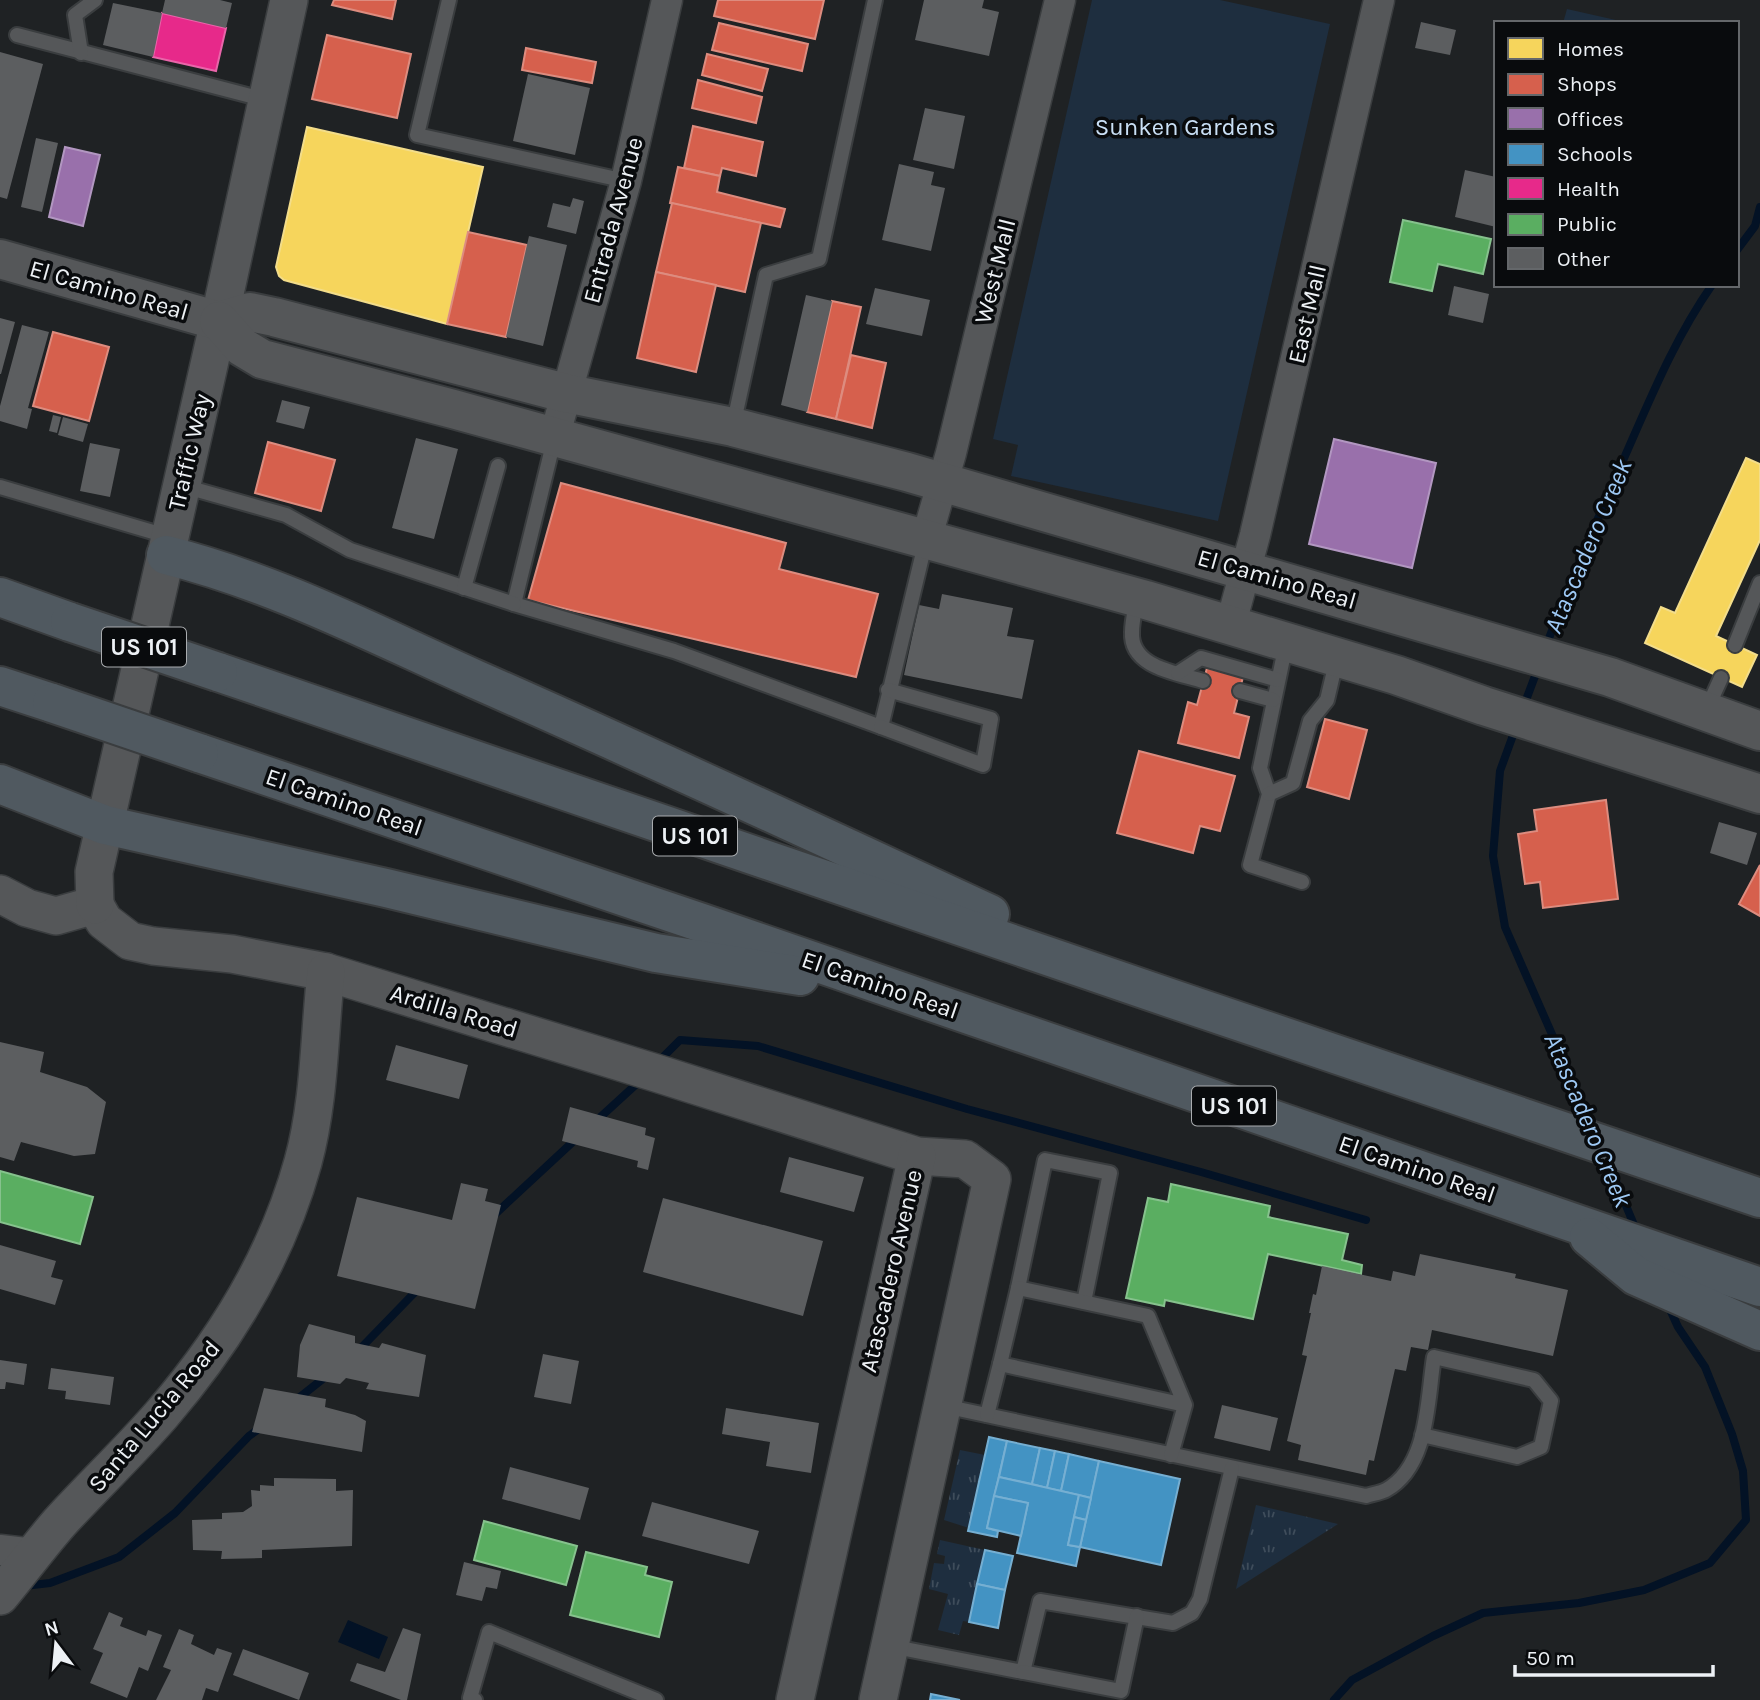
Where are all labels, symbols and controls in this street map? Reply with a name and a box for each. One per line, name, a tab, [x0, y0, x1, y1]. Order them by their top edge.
legend	[1494, 21, 1739, 287]
text: Homes	[1557, 37, 1624, 61]
text: Shops	[1557, 72, 1617, 96]
text: Offices	[1557, 107, 1624, 131]
park label: Sunken Gardens	[1095, 113, 1275, 141]
street label: Entrada Avenue	[577, 134, 649, 306]
text: Schools	[1557, 142, 1633, 166]
text: Health	[1557, 177, 1620, 201]
text: Public	[1557, 212, 1617, 236]
street label: West Mall	[968, 216, 1022, 326]
text: Other	[1557, 247, 1610, 271]
street label: El Camino Real	[26, 254, 192, 326]
street label: East Mall	[1282, 262, 1332, 366]
street label: Traffic Way	[162, 391, 216, 513]
water label: Atascadero Creek	[1537, 453, 1639, 638]
street label: El Camino Real	[1194, 543, 1360, 615]
road number: US 101	[102, 628, 186, 666]
street label: El Camino Real	[262, 762, 426, 842]
road number: US 101	[653, 816, 737, 856]
street label: El Camino Real	[798, 945, 962, 1025]
street label: Ardilla Road	[387, 978, 521, 1044]
water label: Atascadero Creek	[1537, 1028, 1639, 1213]
road number: US 101	[1192, 1086, 1276, 1126]
street label: El Camino Real	[1335, 1129, 1499, 1209]
street label: Atascadero Avenue	[854, 1167, 928, 1375]
street label: Santa Lucia Road	[82, 1334, 226, 1498]
north arrow	[21, 1609, 91, 1679]
text: N	[42, 1616, 61, 1641]
scale bar	[1515, 1634, 1713, 1678]
text: 50 m	[1526, 1646, 1575, 1670]

